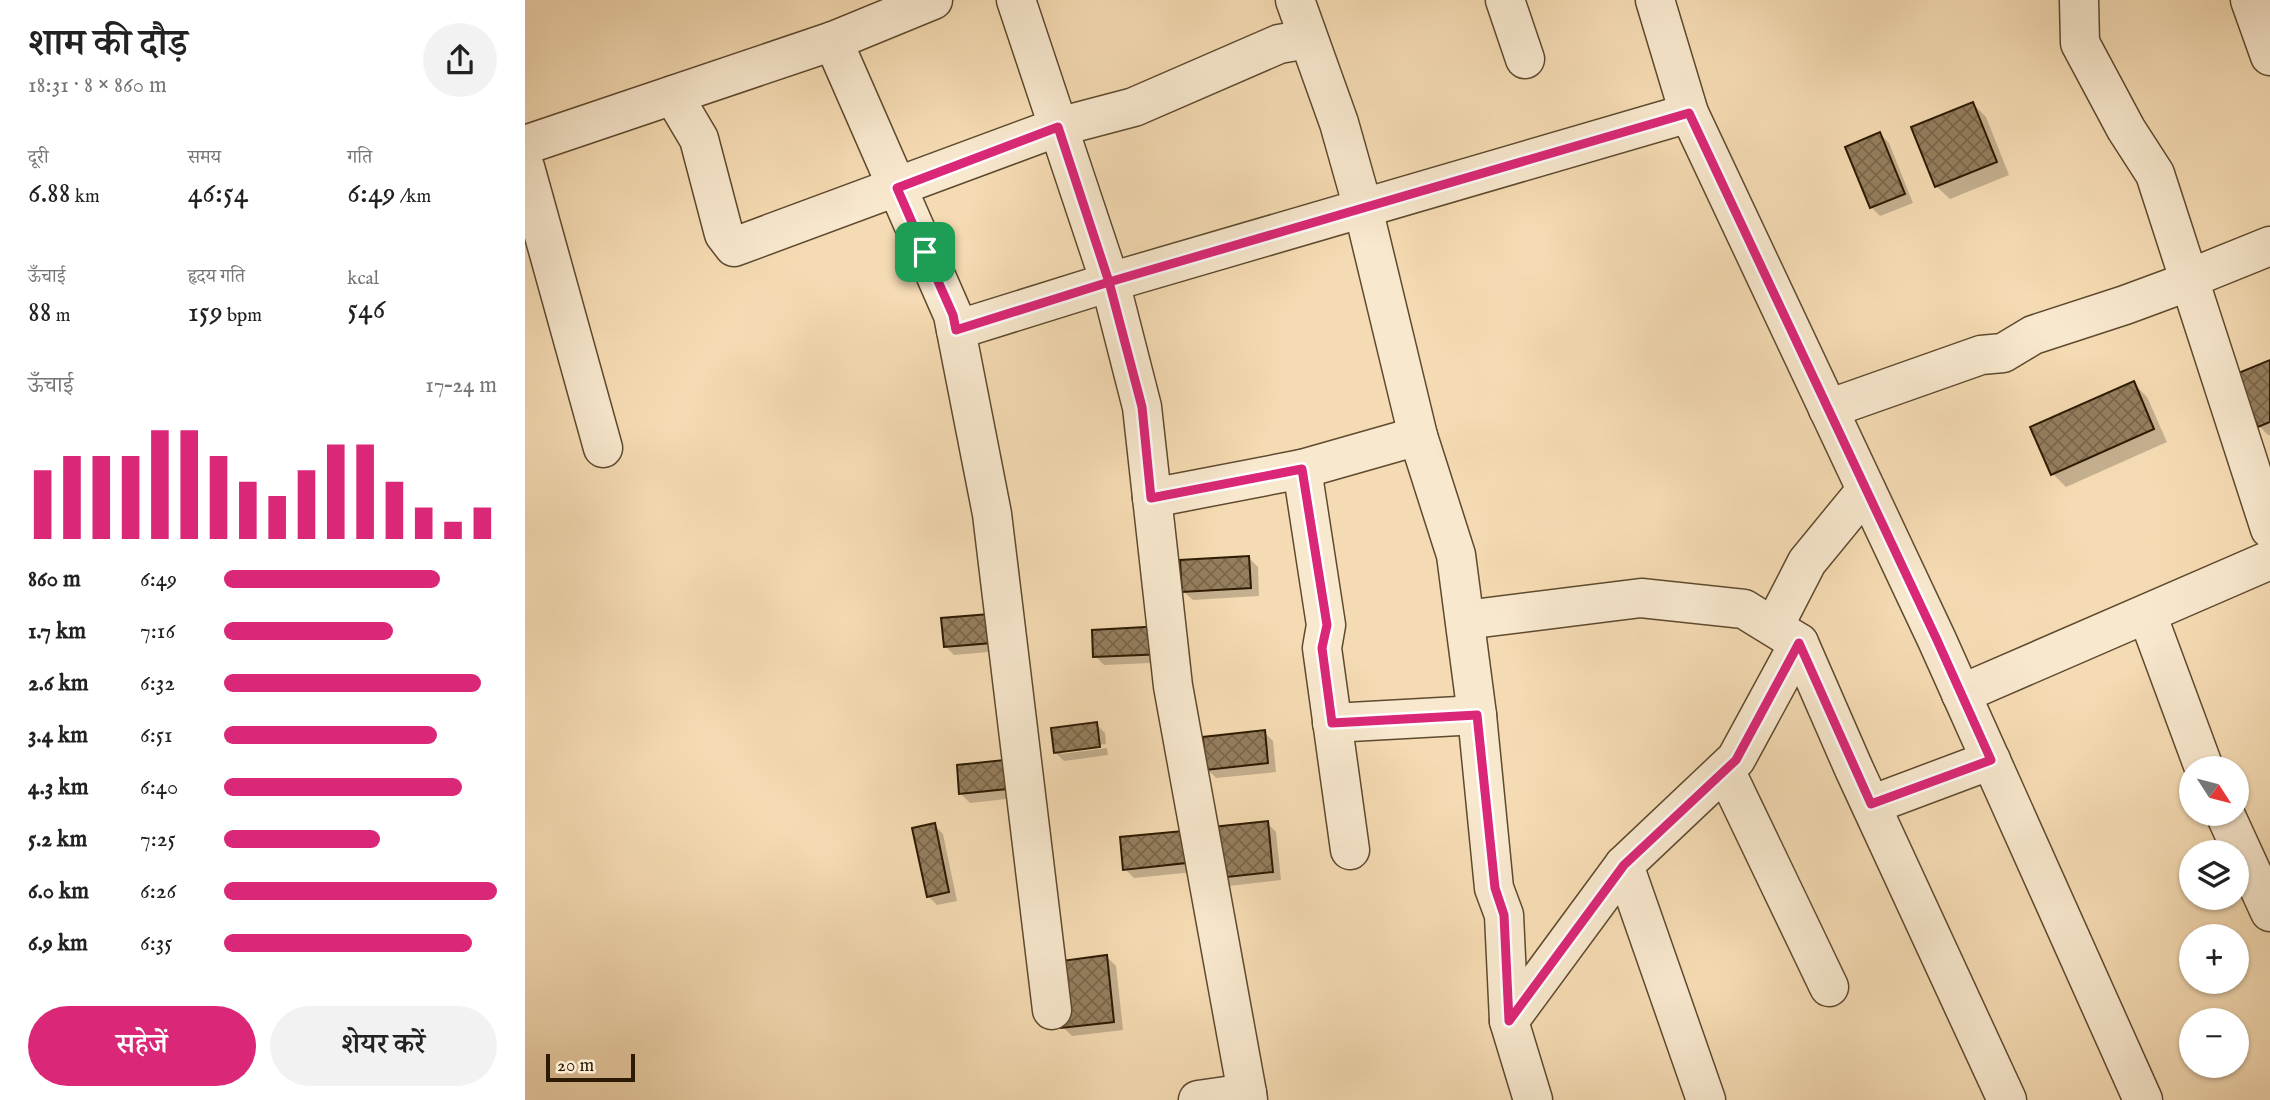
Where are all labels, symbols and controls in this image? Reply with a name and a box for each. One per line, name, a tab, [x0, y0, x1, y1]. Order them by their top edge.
text: शाम की दौड़	[28, 21, 188, 69]
button: share	[423, 23, 497, 97]
text: 18:31 · 8 × 860 m	[28, 71, 167, 100]
text: दूरी	[28, 146, 49, 170]
text: समय	[188, 146, 221, 170]
text: गति	[347, 146, 372, 170]
text: 6.88	[28, 175, 71, 213]
text: 46:54	[188, 175, 248, 213]
text: 6:49	[347, 175, 396, 213]
text: km	[71, 185, 100, 209]
text: /km	[396, 185, 431, 209]
pin	[895, 222, 955, 282]
icon: arrive	[906, 233, 944, 271]
text: ऊँचाई	[28, 265, 65, 289]
text: हृदय गति	[188, 265, 245, 289]
text: kcal	[347, 267, 379, 291]
text: 546	[347, 291, 385, 329]
text: 88	[28, 294, 52, 332]
text: 159	[188, 294, 223, 332]
text: m	[52, 304, 70, 328]
text: bpm	[223, 304, 262, 328]
text: ऊँचाई	[28, 371, 73, 400]
text: 17–24 m	[425, 371, 497, 400]
text: 860 m	[28, 565, 81, 594]
text: 6:49	[140, 565, 177, 594]
text: 1.7 km	[28, 617, 86, 646]
text: 7:16	[140, 617, 175, 646]
text: 2.6 km	[28, 669, 89, 698]
text: 6:32	[140, 669, 175, 698]
text: 3.4 km	[28, 721, 88, 750]
text: 6:51	[140, 721, 173, 750]
north arrow	[2179, 756, 2249, 826]
map controls	[2179, 756, 2249, 1078]
text: 4.3 km	[28, 773, 88, 802]
text: 6:40	[140, 773, 178, 802]
text: 5.2 km	[28, 825, 87, 854]
text: 7:25	[140, 825, 176, 854]
button: layers	[2179, 840, 2249, 910]
text: 6.0 km	[28, 877, 89, 906]
text: 6:26	[140, 877, 176, 906]
button: +	[2179, 924, 2249, 994]
text: 6.9 km	[28, 929, 88, 958]
text: 6:35	[140, 929, 173, 958]
button: सहेजें	[28, 1006, 256, 1086]
button: शेयर करें	[270, 1006, 497, 1086]
button: −	[2179, 1008, 2249, 1078]
scale bar	[546, 1051, 635, 1083]
text: 20 m	[557, 1054, 594, 1078]

